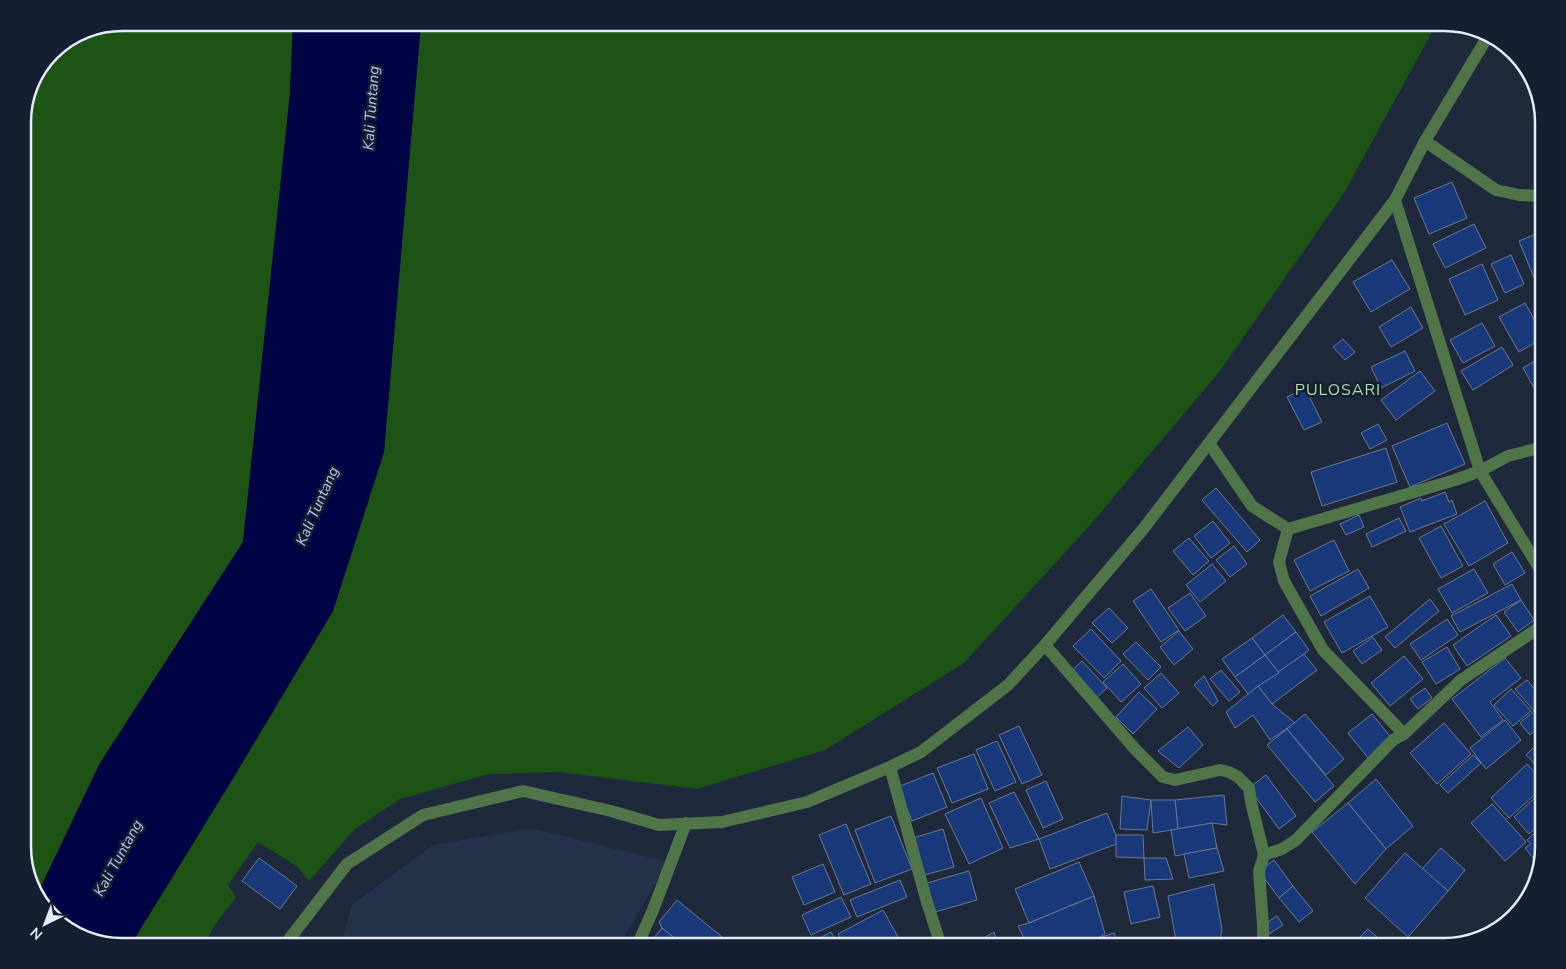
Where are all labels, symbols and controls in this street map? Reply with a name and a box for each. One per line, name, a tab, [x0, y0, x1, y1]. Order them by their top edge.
water label: Kali Tuntang	[358, 65, 384, 151]
district label: PULOSARI	[1295, 379, 1381, 401]
water label: Kali Tuntang	[291, 463, 343, 549]
water label: Kali Tuntang	[89, 816, 147, 900]
north arrow	[20, 899, 70, 949]
text: N	[26, 923, 47, 944]

